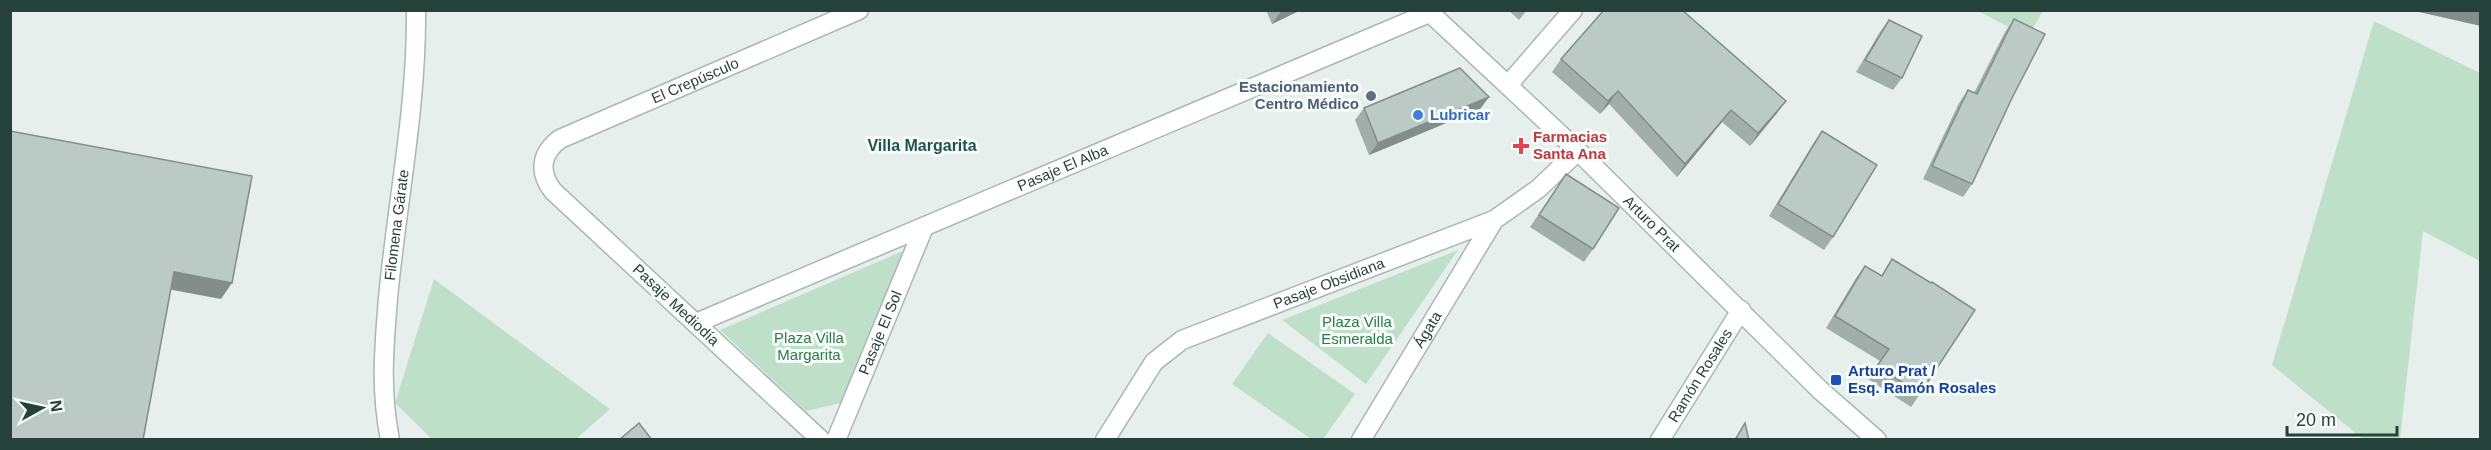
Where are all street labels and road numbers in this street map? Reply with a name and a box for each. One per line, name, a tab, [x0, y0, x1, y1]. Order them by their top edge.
street label: El Crepúsculo	[649, 54, 741, 107]
street label: Pasaje El Alba	[1014, 141, 1111, 194]
street label: Filomena Gárate	[381, 168, 412, 281]
street label: Arturo Prat	[1620, 192, 1684, 255]
street label: Pasaje Obsidiana	[1271, 254, 1387, 312]
street label: Pasaje Mediodía	[630, 260, 723, 349]
street label: Pasaje El Sol	[855, 288, 905, 377]
street label: Ágata	[1410, 308, 1445, 351]
street label: Ramón Rosales	[1664, 325, 1735, 425]

